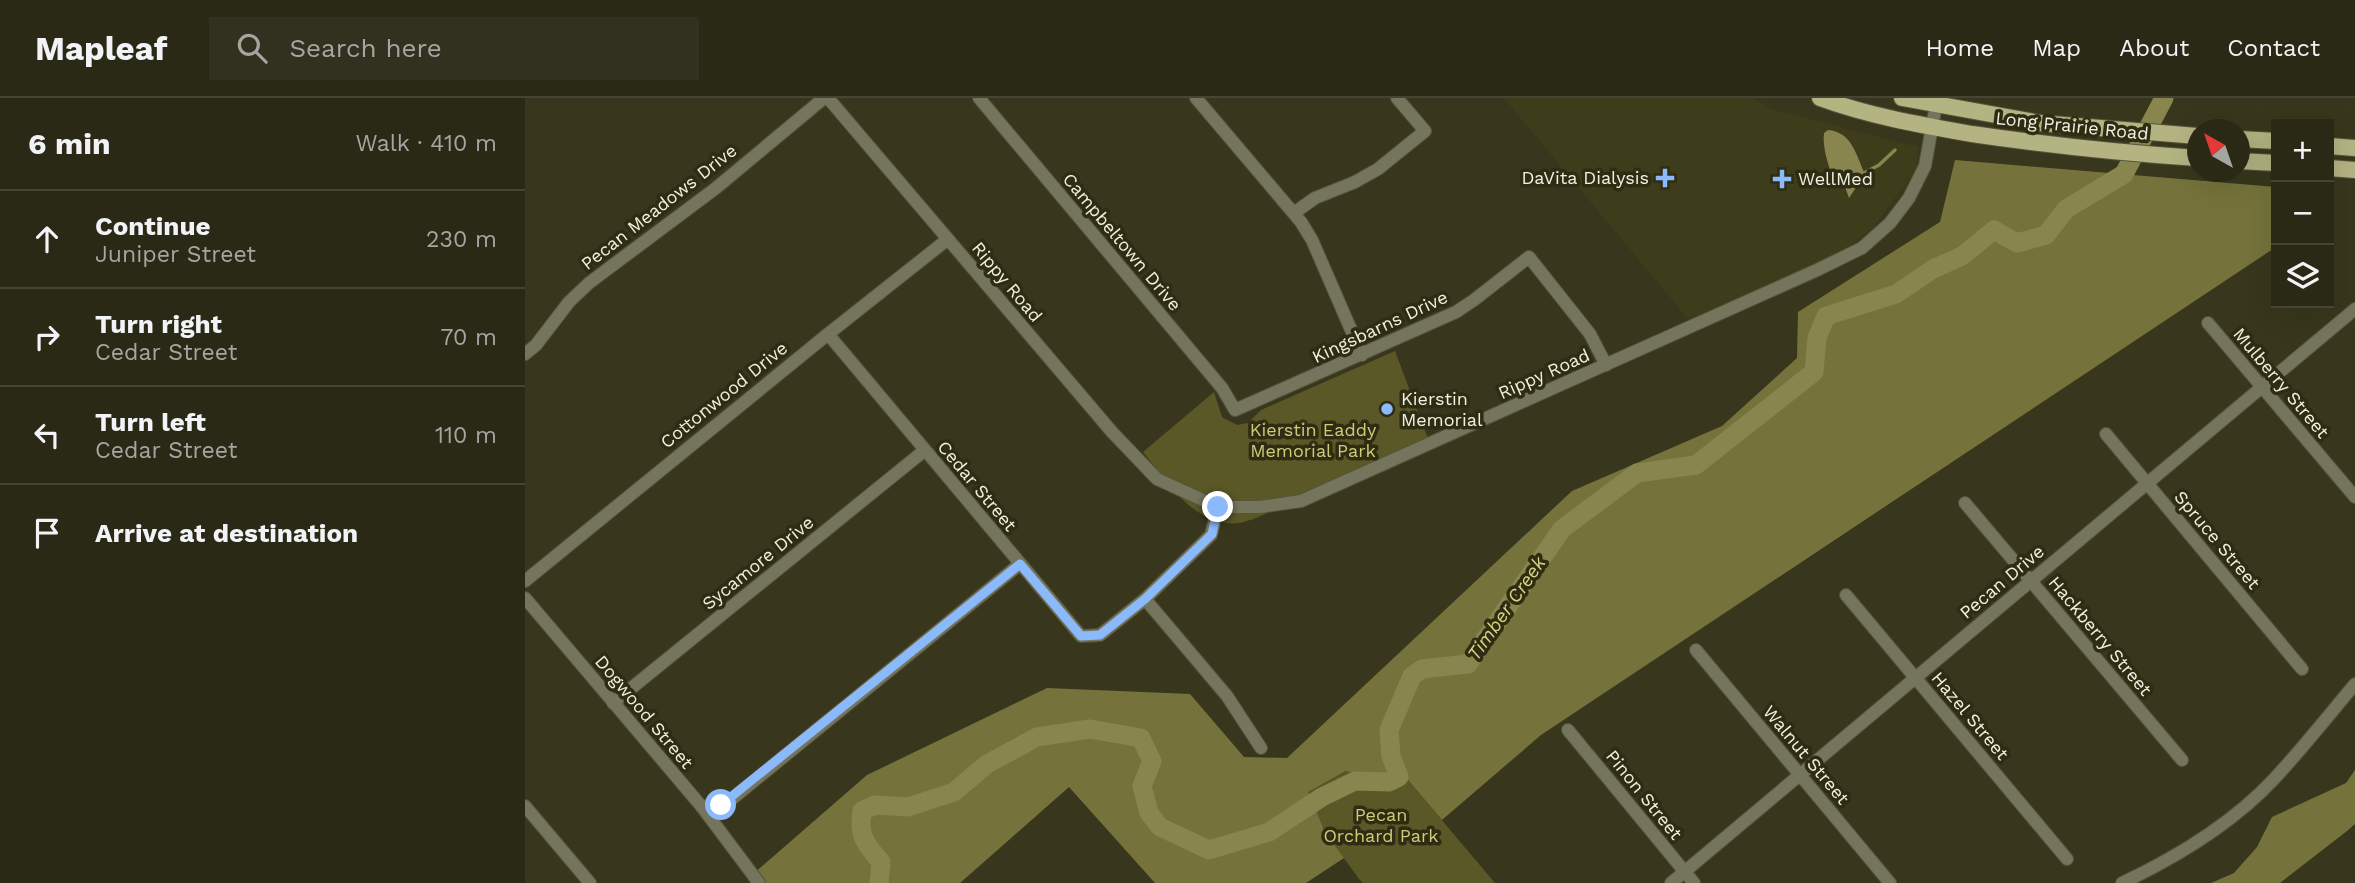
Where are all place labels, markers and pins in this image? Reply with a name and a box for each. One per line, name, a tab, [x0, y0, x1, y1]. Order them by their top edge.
place label: DaVita Dialysis	[1521, 167, 1649, 188]
marker: DaVita Dialysis	[1655, 168, 1675, 188]
place label: WellMed	[1798, 168, 1873, 189]
marker: WellMed	[1772, 169, 1792, 189]
place label: Kierstin Memorial	[1401, 388, 1483, 430]
marker: Kierstin Memorial	[1379, 401, 1395, 417]

